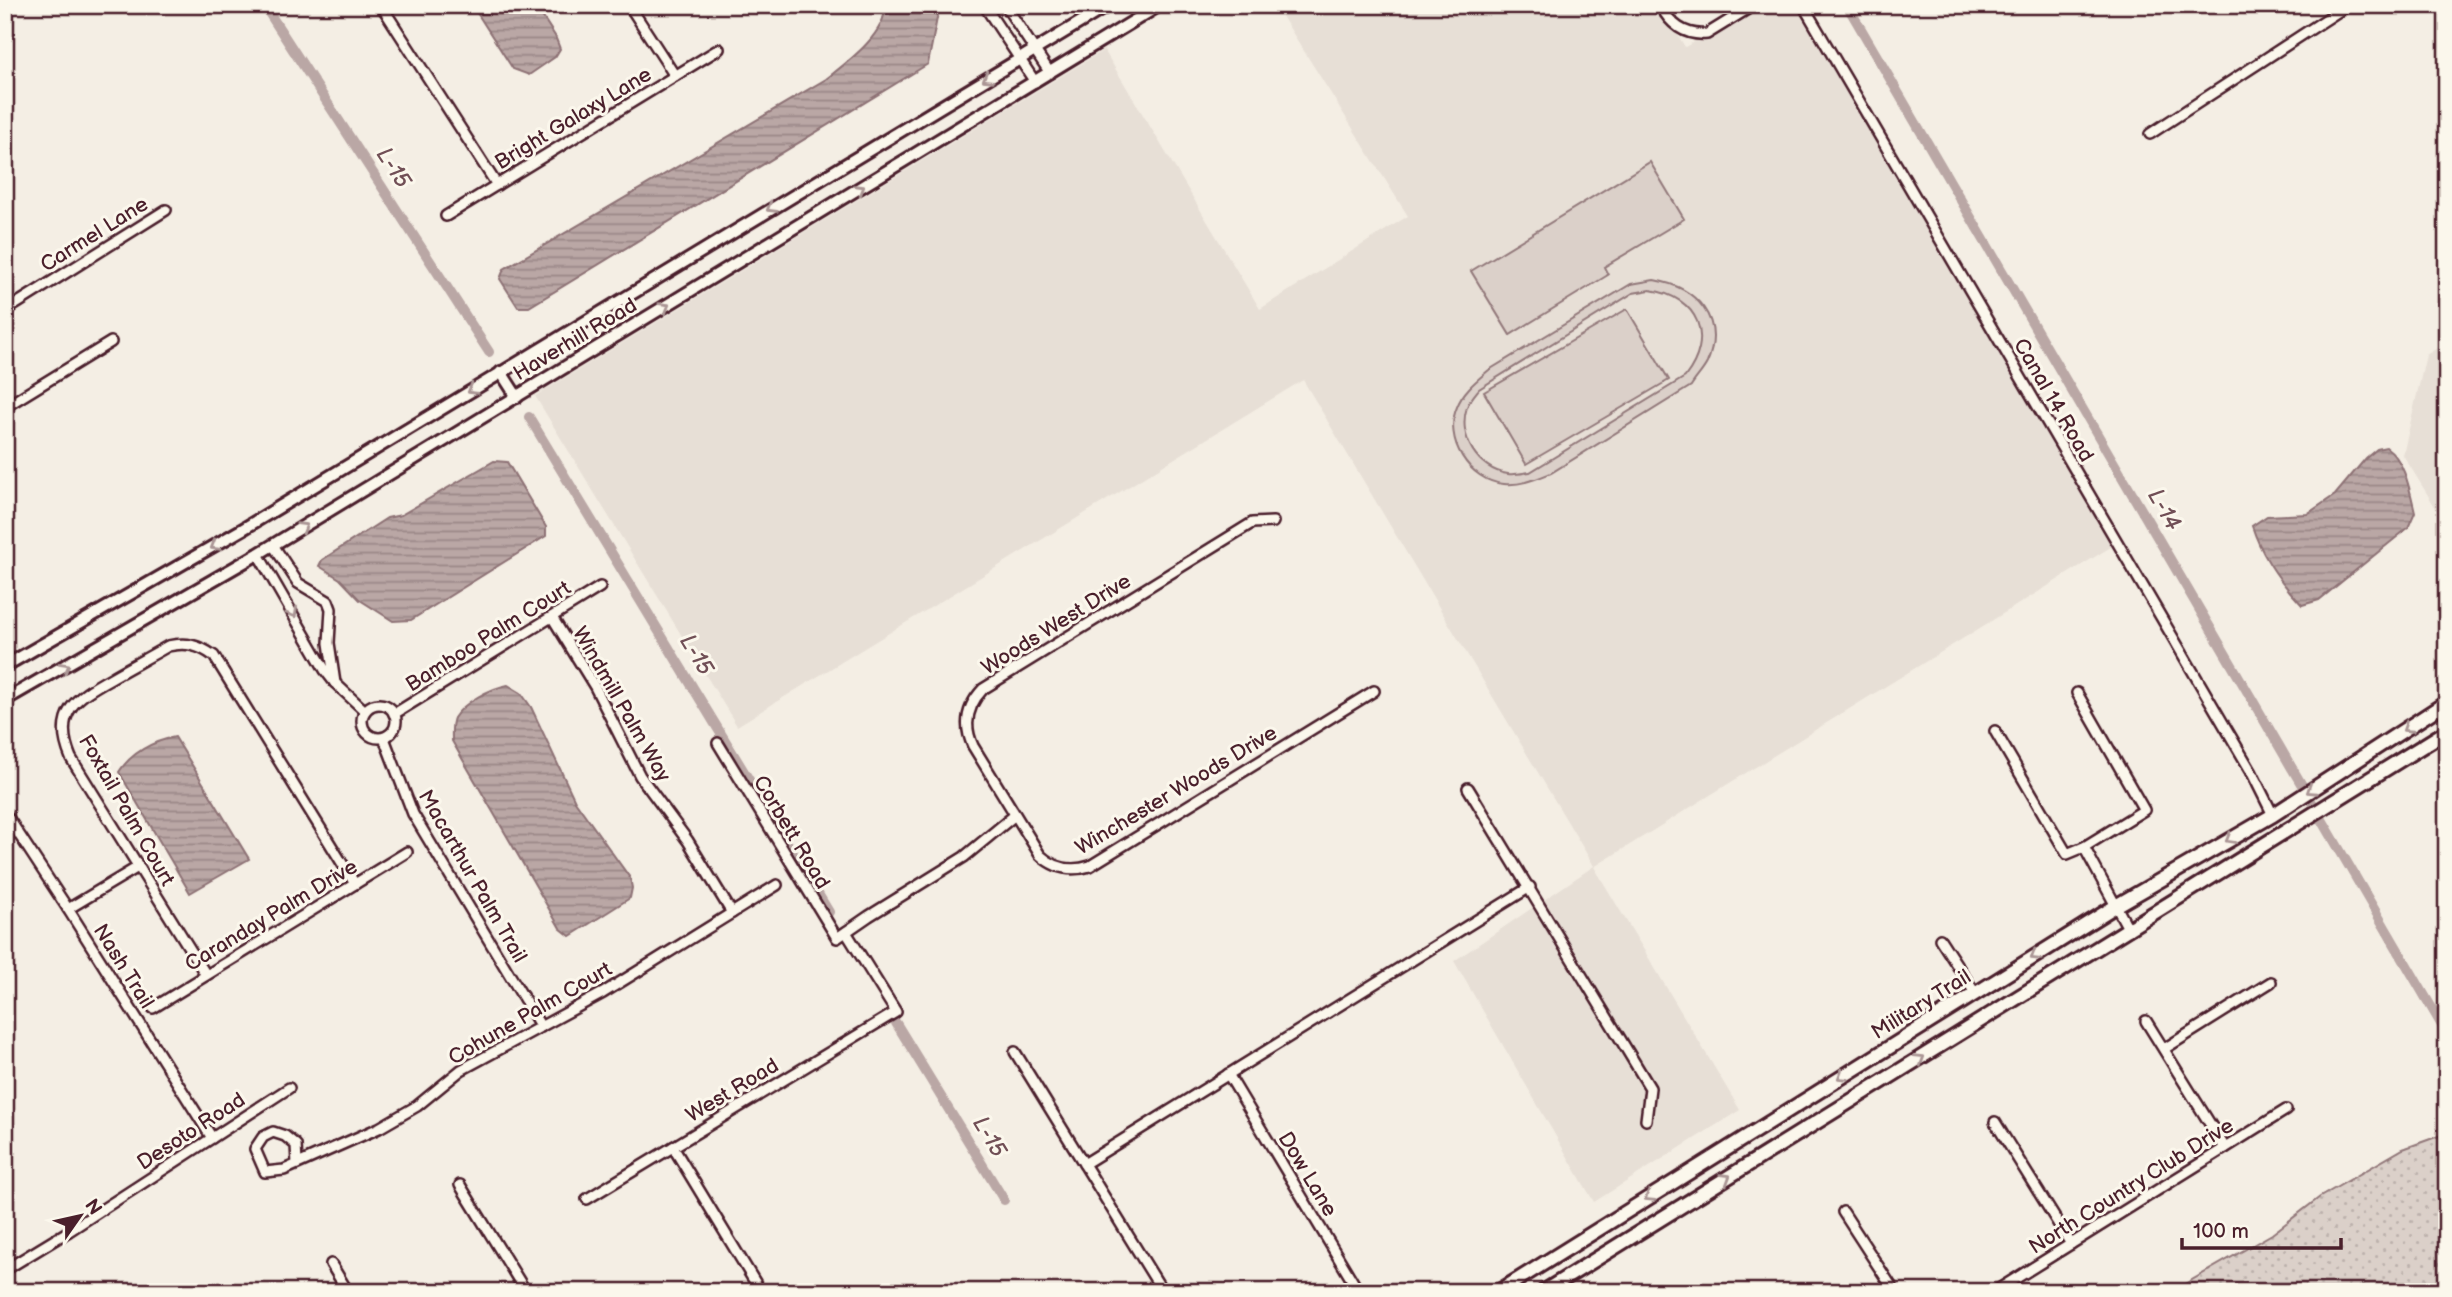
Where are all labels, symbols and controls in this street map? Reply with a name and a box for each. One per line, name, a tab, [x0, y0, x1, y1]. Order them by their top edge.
street label: Bright Galaxy Lane	[490, 62, 656, 175]
one-way arrow	[981, 69, 994, 82]
water label: L-15	[370, 142, 417, 194]
one-way arrow	[852, 184, 865, 197]
street label: Carmel Lane	[36, 191, 153, 277]
one-way arrow	[766, 200, 779, 213]
street label: Haverhill Road	[509, 293, 641, 386]
one-way arrow	[658, 302, 671, 315]
street label: Canal 14 Road	[2008, 334, 2099, 466]
one-way arrow	[467, 381, 480, 394]
water label: L-14	[2141, 484, 2187, 536]
one-way arrow	[296, 522, 309, 535]
one-way arrow	[209, 538, 222, 551]
street label: Woods West Drive	[977, 568, 1136, 680]
street label: Bamboo Palm Court	[401, 575, 576, 697]
one-way arrow	[285, 606, 298, 619]
street label: Windmill Palm Way	[567, 622, 676, 787]
water label: L-15	[673, 629, 720, 681]
one-way arrow	[58, 662, 70, 675]
street label: Winchester Woods Drive	[1071, 720, 1281, 861]
one-way arrow	[2402, 720, 2415, 733]
street label: Foxtail Palm Court	[73, 730, 180, 891]
street label: Corbett Road	[748, 771, 835, 894]
one-way arrow	[2306, 782, 2319, 795]
street label: Macarthur Palm Trail	[413, 785, 532, 967]
one-way arrow	[2225, 831, 2238, 844]
street label: Caranday Palm Drive	[180, 854, 362, 977]
street label: Nash Trail	[88, 919, 159, 1013]
one-way arrow	[2030, 947, 2043, 960]
street label: Cohune Palm Court	[444, 956, 617, 1070]
street label: Military Trail	[1867, 964, 1976, 1045]
street label: West Road	[681, 1053, 783, 1128]
one-way arrow	[1912, 1054, 1925, 1067]
one-way arrow	[1837, 1068, 1850, 1081]
street label: Desoto Road	[133, 1087, 250, 1176]
water label: L-15	[966, 1111, 1013, 1163]
street label: North Country Club Drive	[2024, 1113, 2238, 1260]
street label: Dow Lane	[1273, 1127, 1343, 1221]
one-way arrow	[1719, 1174, 1732, 1187]
north arrow	[46, 1182, 116, 1252]
one-way arrow	[1644, 1188, 1657, 1201]
text: N	[79, 1195, 106, 1220]
scale bar	[2182, 1206, 2342, 1250]
text: 100 m	[2193, 1219, 2249, 1244]

